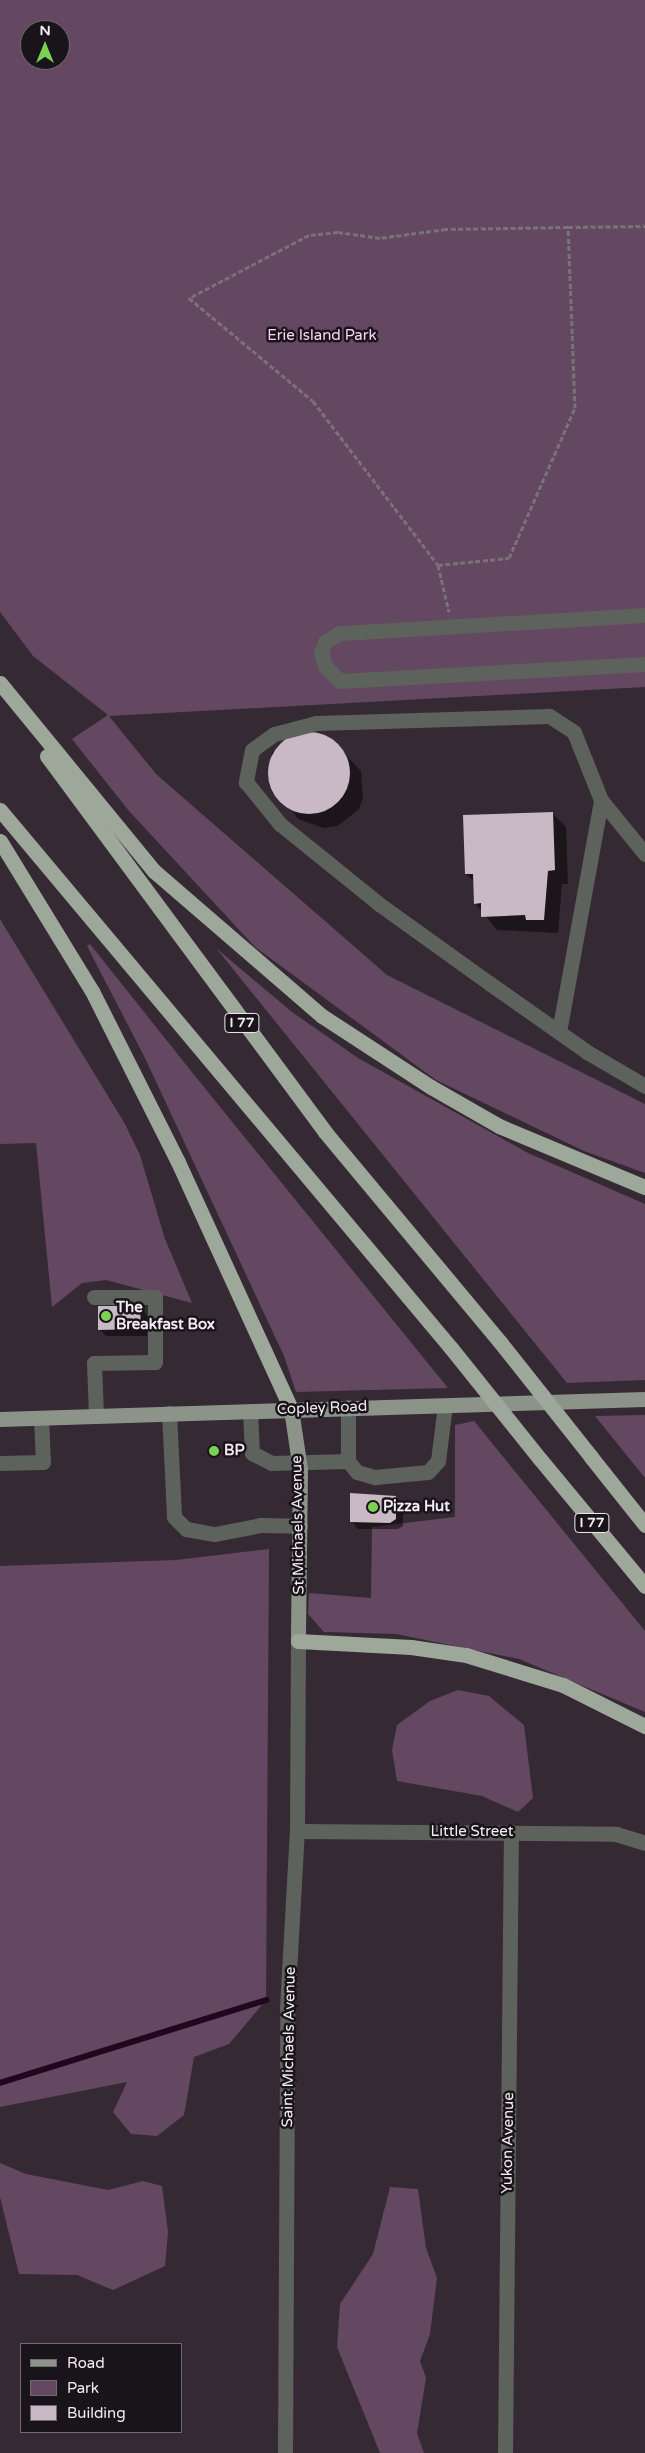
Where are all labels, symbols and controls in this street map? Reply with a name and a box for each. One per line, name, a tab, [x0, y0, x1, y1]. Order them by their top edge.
north arrow	[20, 20, 70, 70]
text: N	[39, 22, 51, 39]
park label: Erie Island Park	[267, 327, 377, 345]
road number: I 77	[223, 1011, 261, 1034]
place label: The Breakfast Box	[116, 1298, 215, 1333]
marker: The Breakfast Box	[100, 1310, 112, 1322]
street label: Copley Road	[276, 1397, 368, 1419]
place label: BP	[224, 1442, 244, 1460]
marker: BP	[208, 1445, 220, 1457]
street label: St Michaels Avenue	[288, 1455, 308, 1595]
place label: Pizza Hut	[383, 1498, 450, 1516]
marker: Pizza Hut	[367, 1501, 379, 1513]
road number: I 77	[573, 1512, 611, 1535]
street label: Little Street	[431, 1823, 513, 1841]
street label: Saint Michaels Avenue	[279, 1967, 299, 2127]
street label: Yukon Avenue	[498, 2092, 518, 2194]
legend	[20, 2343, 182, 2433]
text: Road	[67, 2354, 105, 2372]
text: Park	[67, 2379, 99, 2397]
text: Building	[67, 2404, 126, 2422]

